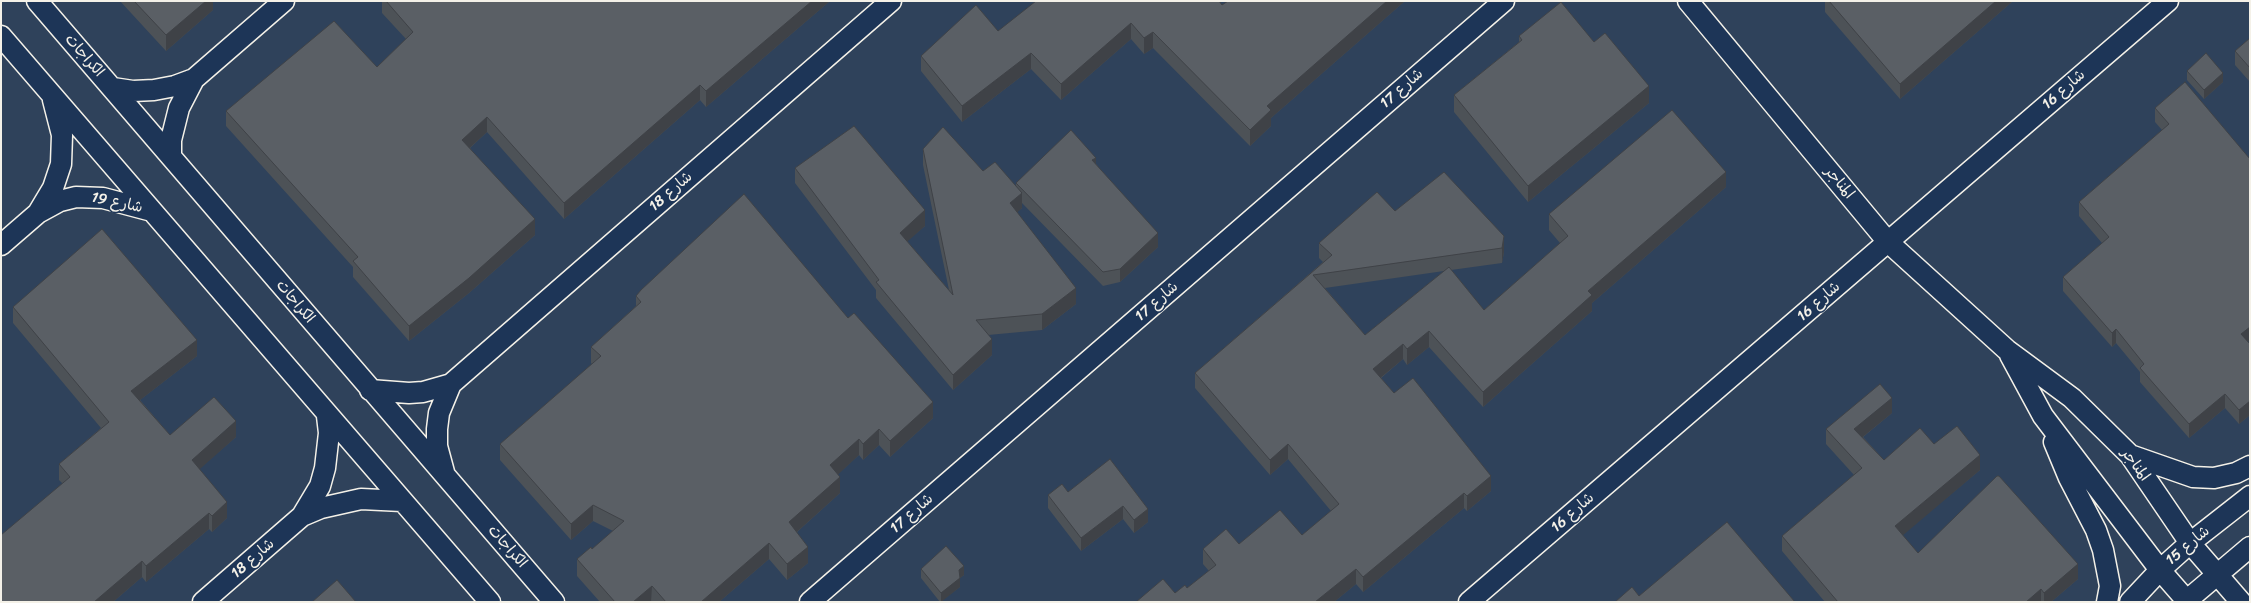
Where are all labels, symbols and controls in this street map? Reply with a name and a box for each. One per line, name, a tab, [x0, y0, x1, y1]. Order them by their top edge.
street label: الكراجات	[61, 31, 107, 81]
street label: شارع 17	[1377, 65, 1427, 113]
street label: شارع 16	[2039, 66, 2089, 114]
street label: المناجر	[1820, 163, 1858, 203]
street label: شارع 18	[646, 168, 696, 216]
street label: شارع 19	[90, 189, 144, 217]
street label: الكراجات	[272, 277, 318, 327]
street label: شارع 17	[1132, 278, 1182, 326]
street label: شارع 16	[1794, 278, 1844, 326]
street label: المناجر	[2117, 445, 2153, 485]
street label: شارع 16	[1548, 489, 1598, 537]
street label: شارع 17	[887, 490, 937, 538]
street label: الكراجات	[484, 522, 530, 572]
street label: شارع 15	[2162, 522, 2214, 570]
street label: شارع 18	[228, 535, 278, 583]

